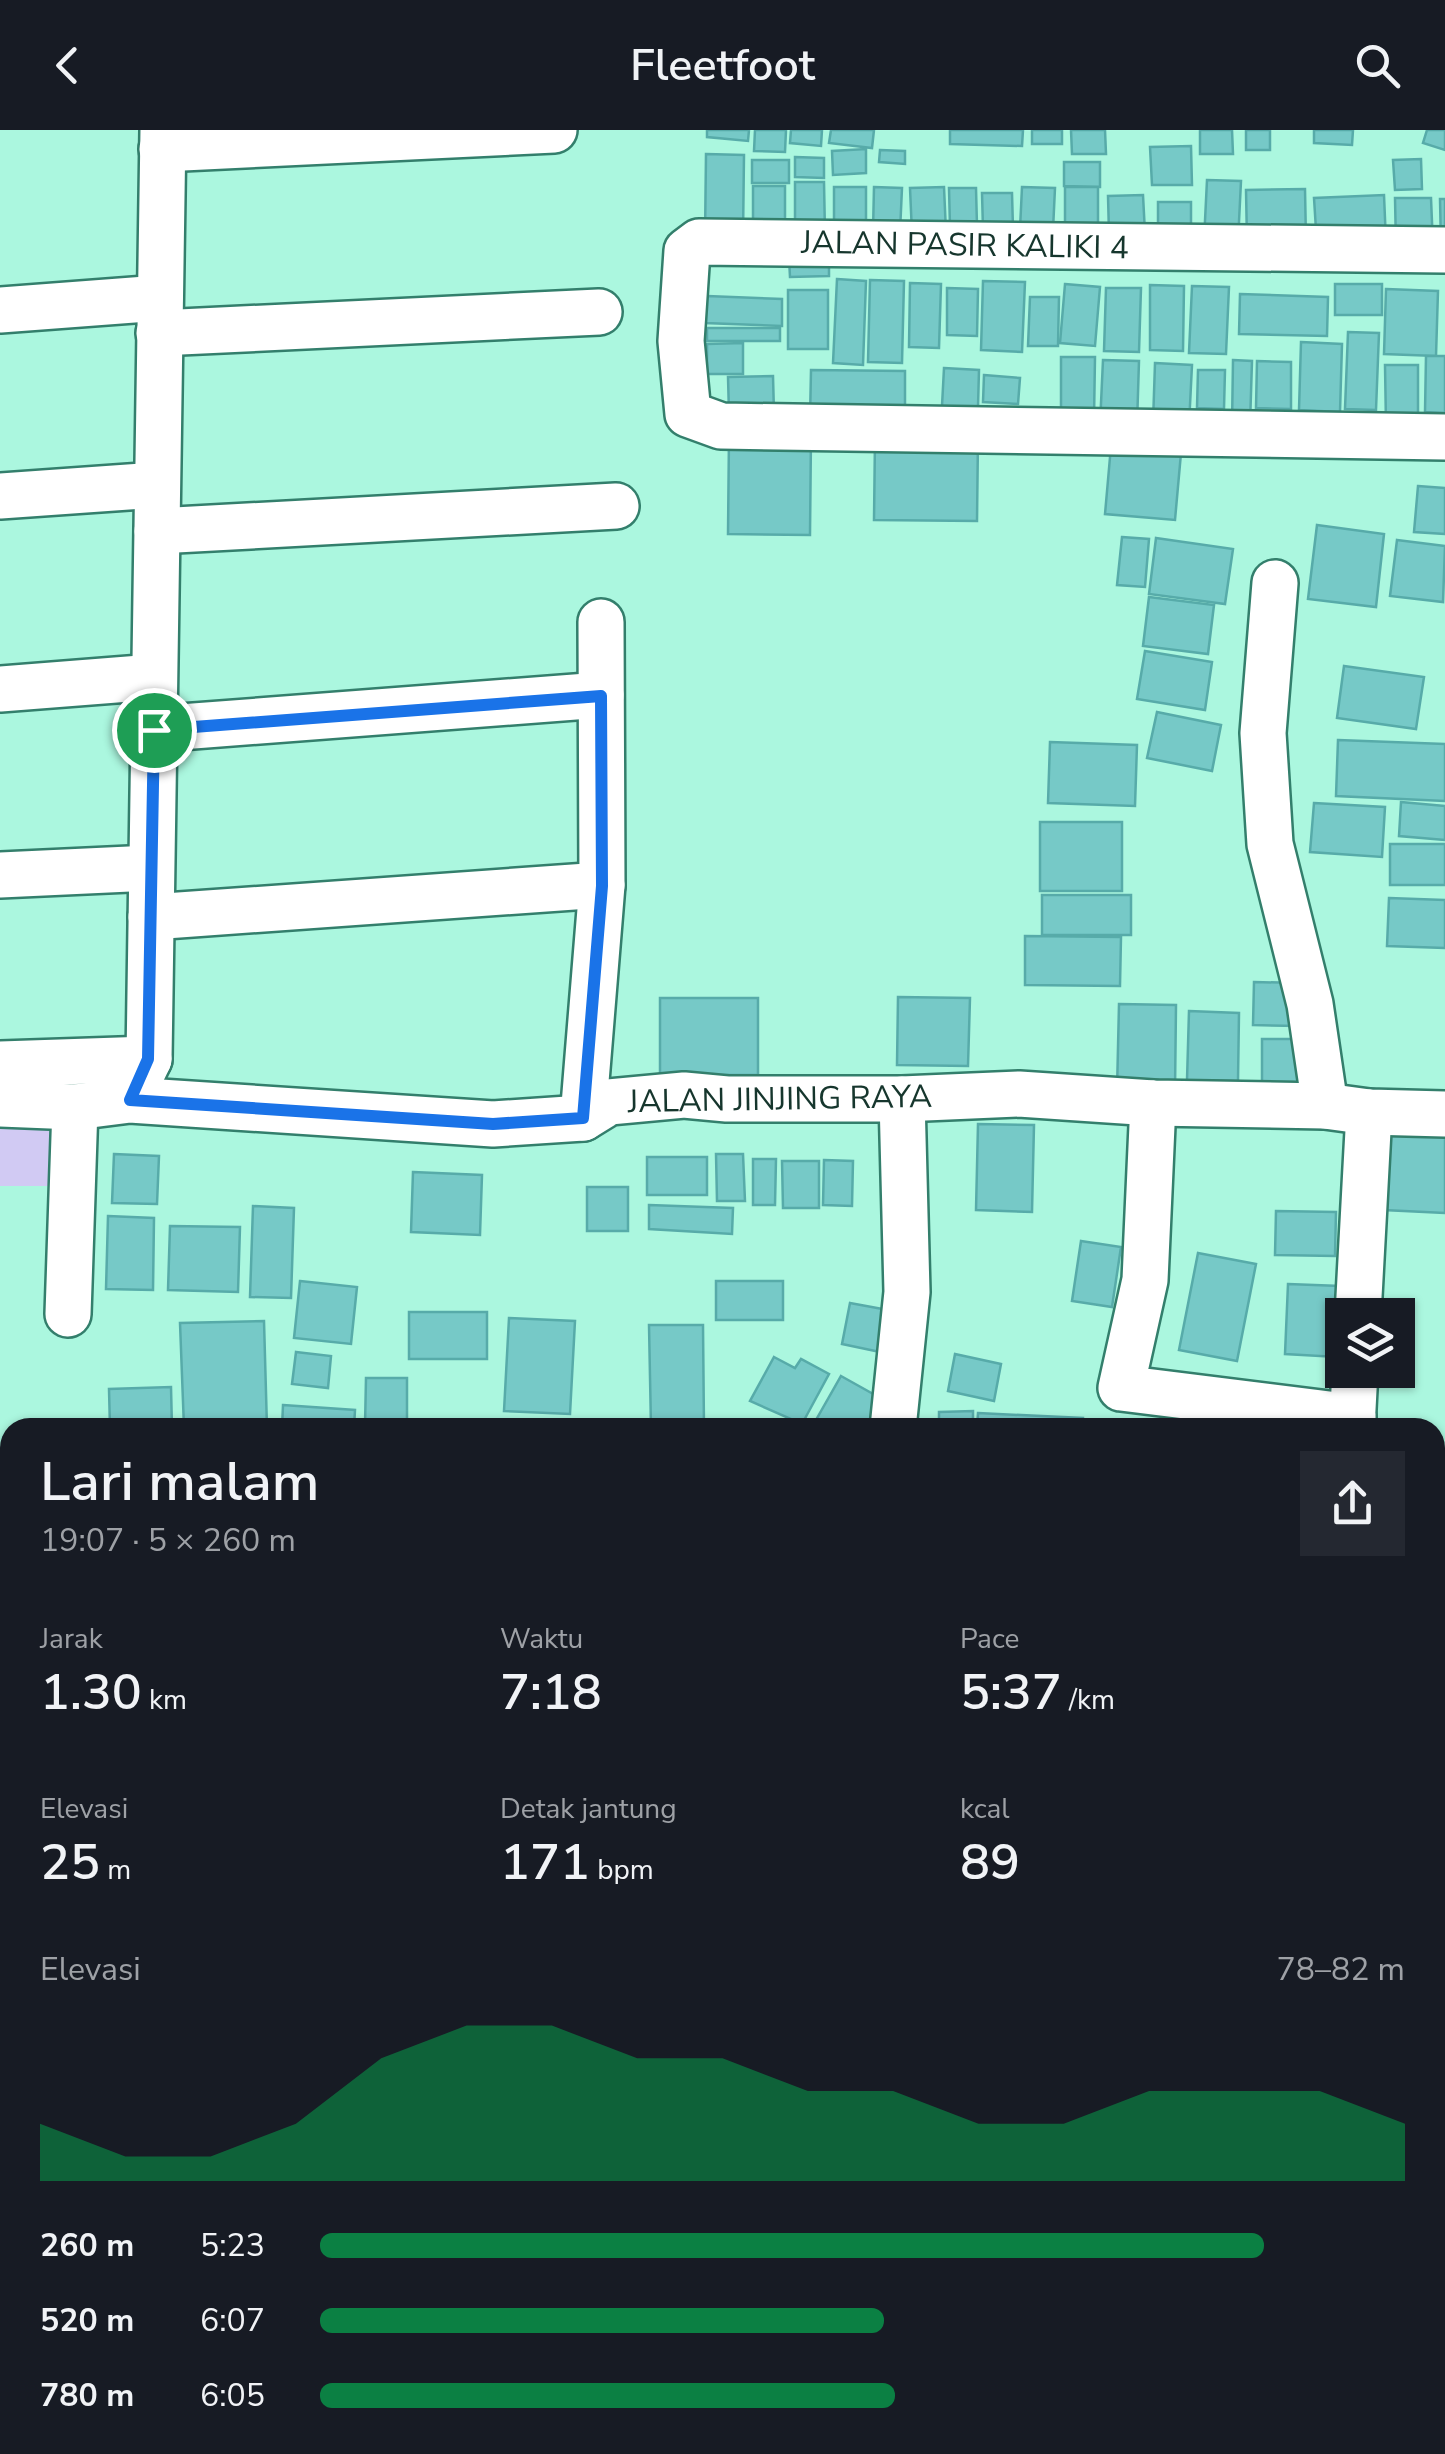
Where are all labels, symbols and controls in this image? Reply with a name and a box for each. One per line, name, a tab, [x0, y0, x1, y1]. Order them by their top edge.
text: Fleetfoot	[630, 35, 815, 96]
icon: back	[40, 38, 95, 93]
icon: search	[1350, 38, 1405, 93]
street label: JALAN PASIR KALIKI 4	[800, 221, 1129, 269]
pin	[112, 688, 197, 773]
icon: arrive	[127, 703, 182, 758]
street label: JALAN JINJING RAYA	[627, 1075, 932, 1123]
map controls	[1325, 1298, 1415, 1388]
button: layers	[1325, 1298, 1415, 1388]
text: Lari malam	[40, 1444, 319, 1519]
button: share	[1300, 1451, 1405, 1556]
text: 19:07 · 5 × 260 m	[40, 1519, 296, 1562]
text: Jarak	[40, 1620, 103, 1658]
text: Waktu	[500, 1620, 583, 1658]
text: Pace	[960, 1620, 1019, 1658]
text: 1.30	[40, 1658, 142, 1727]
text: 7:18	[500, 1658, 602, 1727]
text: 5:37	[960, 1658, 1062, 1727]
text: km	[142, 1681, 187, 1719]
text: /km	[1062, 1681, 1115, 1719]
text: Elevasi	[40, 1790, 128, 1828]
text: Detak jantung	[500, 1790, 677, 1828]
text: kcal	[960, 1790, 1010, 1828]
text: 25	[40, 1828, 100, 1897]
text: 171	[500, 1828, 590, 1897]
text: 89	[960, 1828, 1020, 1897]
text: m	[100, 1851, 131, 1889]
text: bpm	[590, 1851, 654, 1889]
text: Elevasi	[40, 1948, 141, 1991]
text: 78–82 m	[1277, 1948, 1405, 1991]
text: 260 m	[40, 2224, 134, 2267]
text: 5:23	[200, 2224, 265, 2267]
text: 520 m	[40, 2299, 134, 2342]
text: 6:07	[200, 2299, 265, 2342]
text: 780 m	[40, 2374, 134, 2417]
text: 6:05	[200, 2374, 265, 2417]

